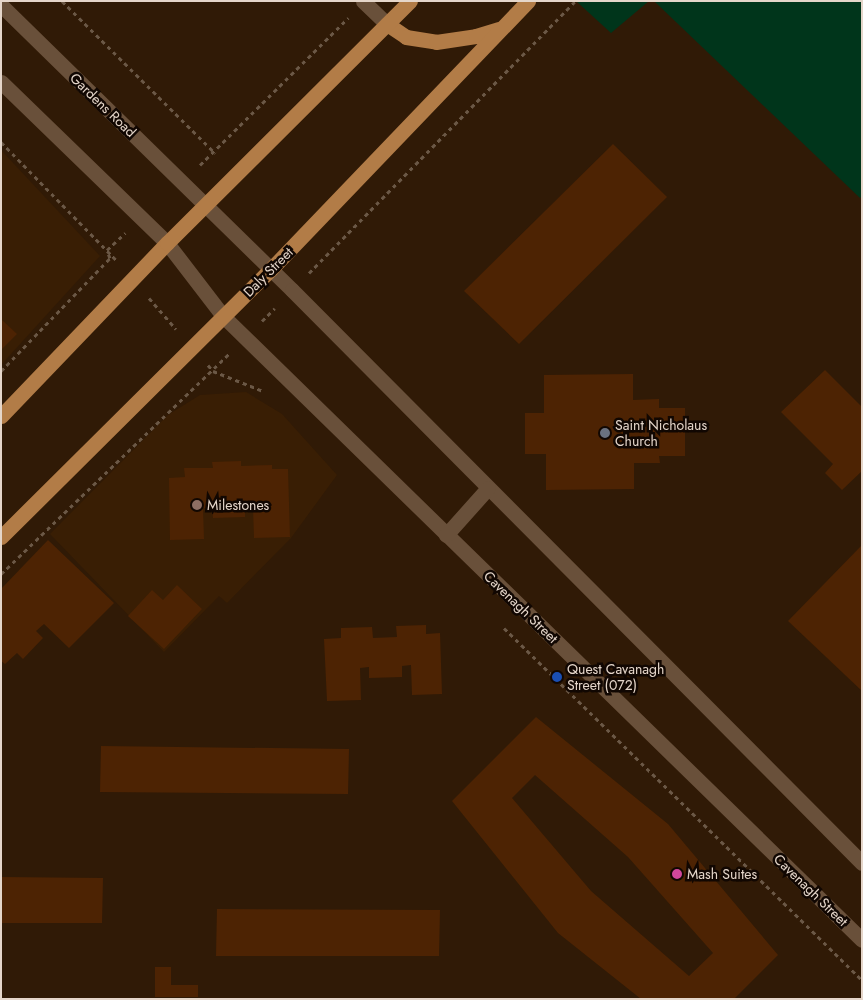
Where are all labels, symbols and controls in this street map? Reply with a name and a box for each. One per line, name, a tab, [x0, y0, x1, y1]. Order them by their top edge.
street label: Gardens Road	[67, 69, 139, 141]
street label: Daly Street	[240, 244, 296, 300]
place label: Saint Nicholaus Church	[615, 417, 707, 450]
marker: Saint Nicholaus Church	[599, 427, 611, 439]
place label: Milestones	[207, 497, 269, 513]
marker: Milestones	[191, 499, 203, 511]
street label: Cavenagh Street	[480, 567, 562, 647]
place label: Quest Cavanagh Street (072)	[567, 661, 664, 694]
marker: Quest Cavanagh Street (072)	[551, 671, 563, 683]
street label: Cavenagh Street	[770, 850, 852, 930]
place label: Mash Suites	[687, 866, 757, 882]
marker: Mash Suites	[671, 868, 683, 880]

